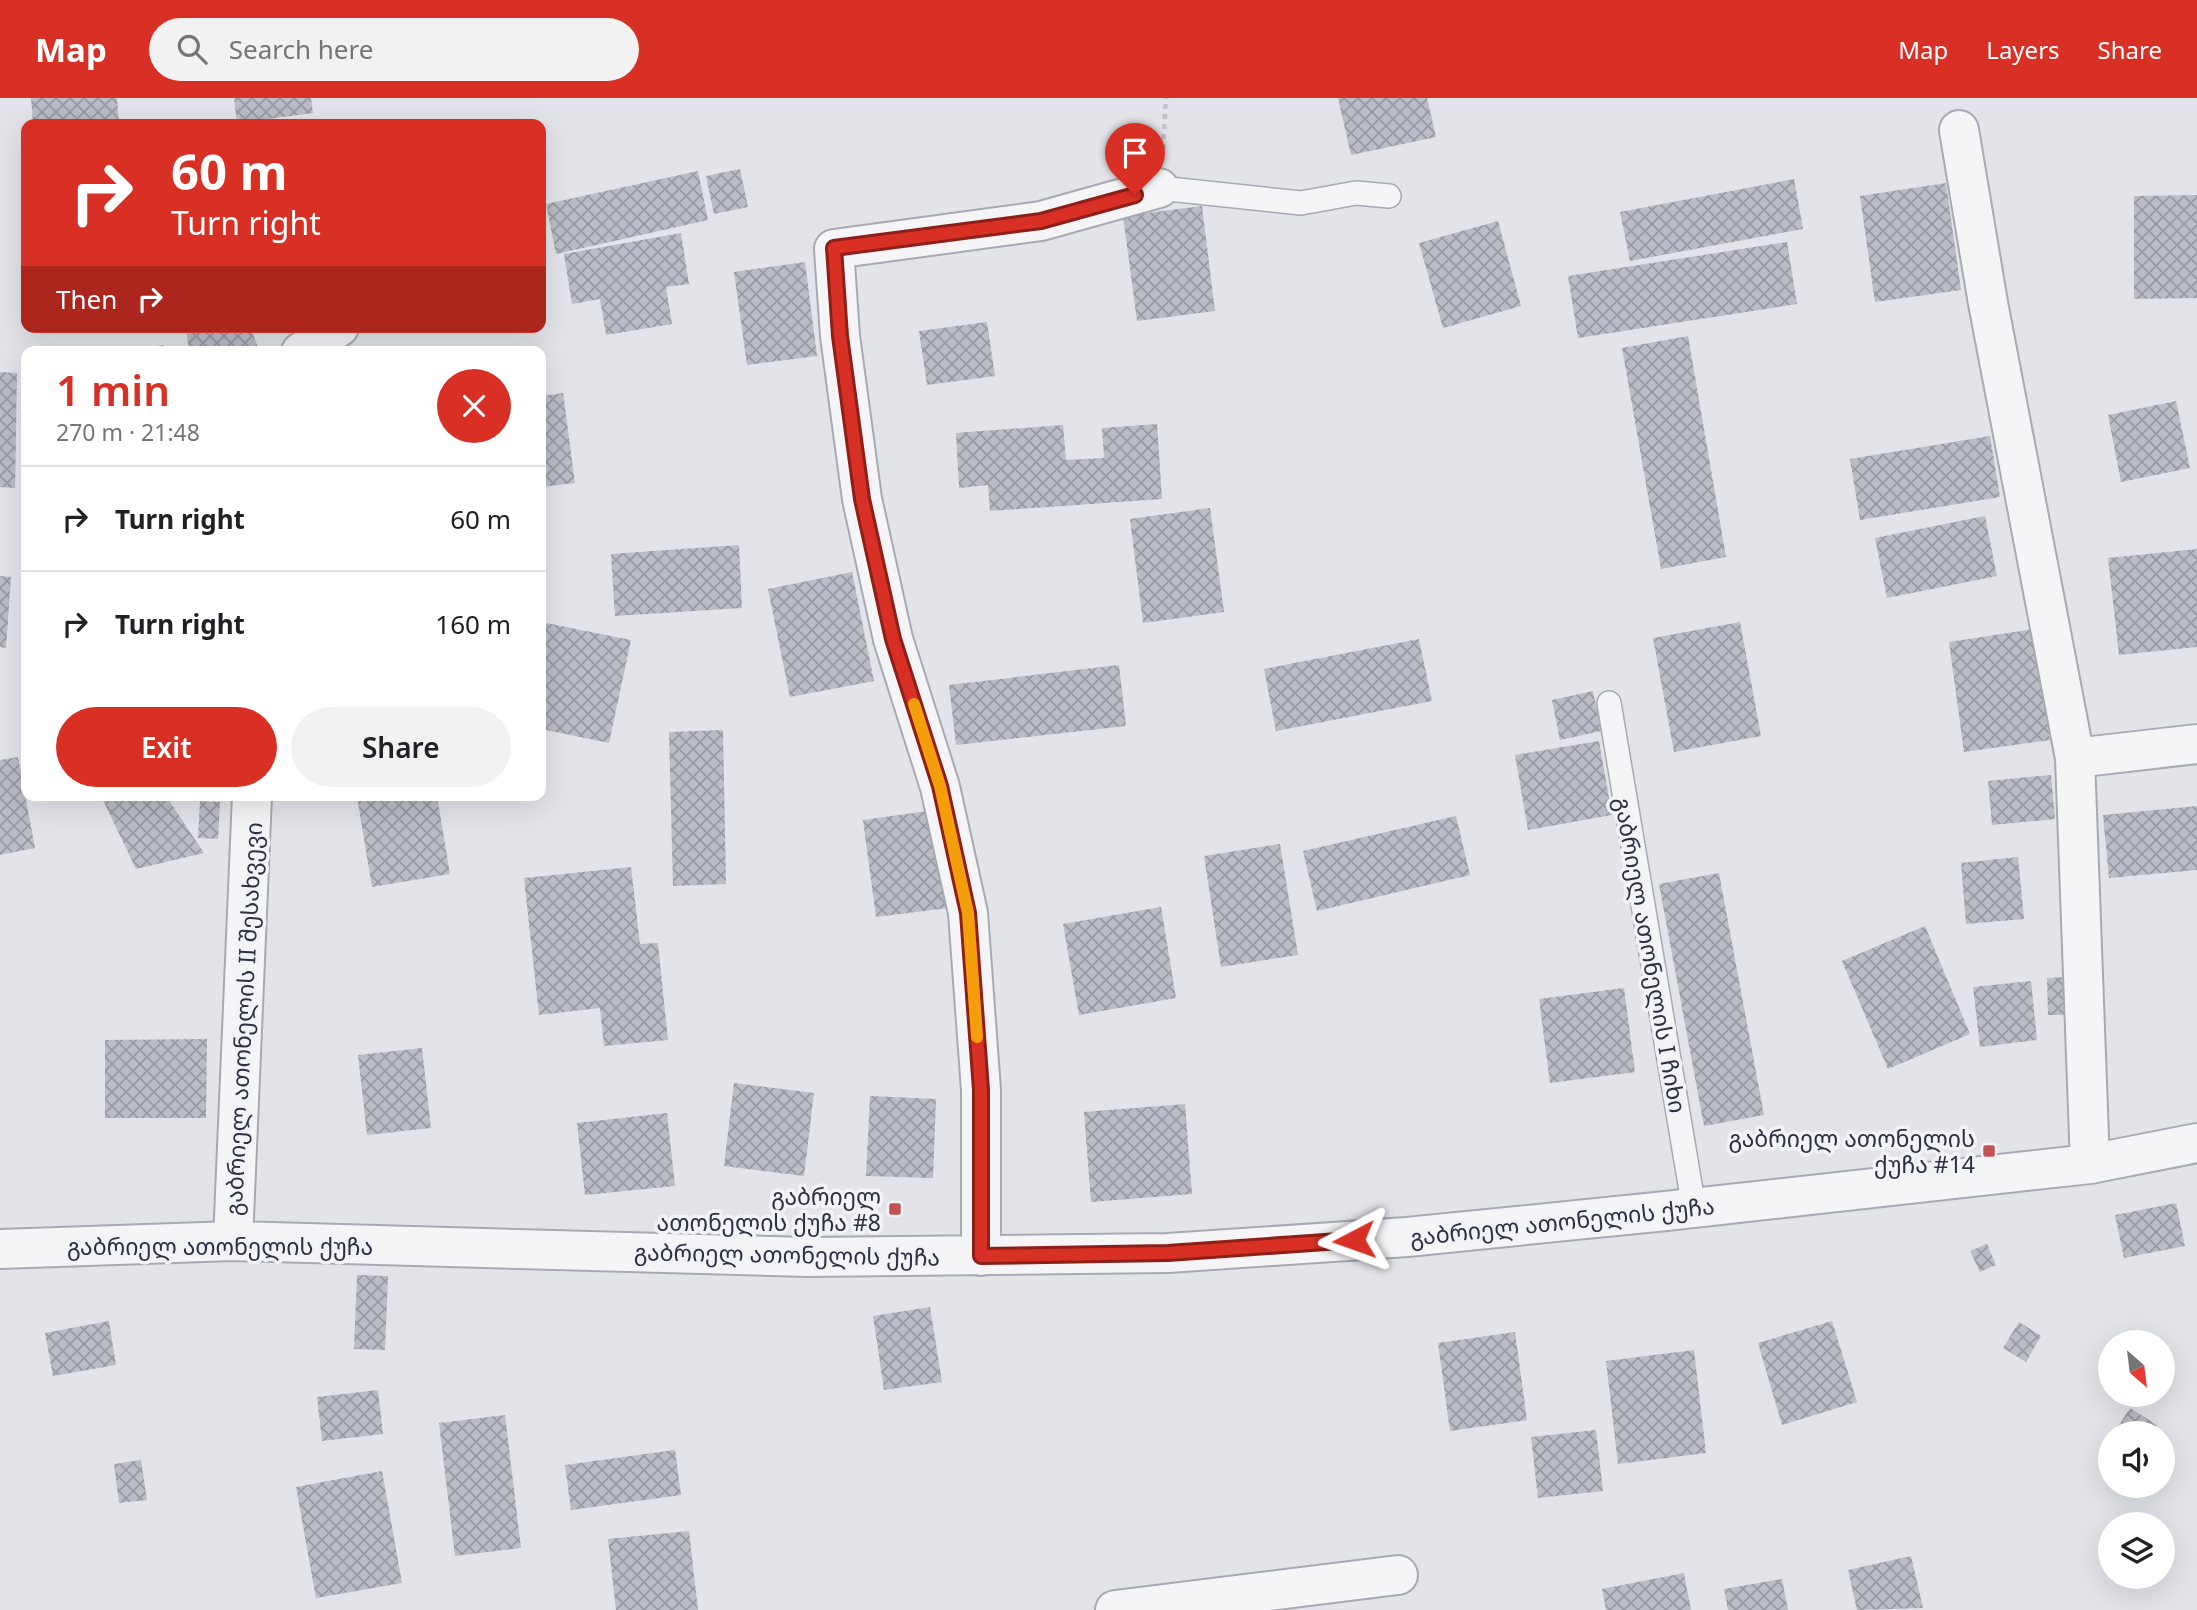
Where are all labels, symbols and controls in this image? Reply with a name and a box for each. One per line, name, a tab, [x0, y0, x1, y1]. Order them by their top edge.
search box	[149, 18, 639, 81]
text: Map	[35, 27, 107, 72]
icon: search	[173, 30, 211, 68]
text: Search here	[229, 31, 373, 67]
text: Map	[1898, 33, 1948, 66]
text: Layers	[1986, 33, 2060, 66]
text: Share	[2098, 33, 2162, 66]
pin	[1105, 123, 1165, 195]
icon: arrive	[1116, 134, 1154, 172]
text: 60 m	[171, 138, 288, 204]
icon: right	[56, 147, 147, 238]
text: Turn right	[171, 201, 321, 244]
icon: right	[131, 280, 169, 318]
text: Then	[56, 281, 117, 317]
text: 1 min	[56, 361, 170, 418]
button: close	[437, 369, 511, 443]
text: 270 m · 21:48	[56, 416, 200, 448]
icon: right	[56, 500, 94, 538]
text: Turn right	[115, 501, 245, 537]
text: 60 m	[450, 501, 511, 537]
icon: right	[56, 605, 94, 643]
text: Turn right	[115, 606, 245, 642]
text: 160 m	[435, 606, 511, 642]
button: Exit	[56, 707, 277, 787]
button: Share	[291, 707, 511, 787]
street label: გაბრიელ ათონელის I ჩიხი	[1607, 794, 1695, 1116]
street label: გაბრიელ ათონელის II შესახვევი	[217, 821, 269, 1217]
place label: გაბრიელ ათონელის ქუჩა #14	[1728, 1122, 1975, 1180]
marker: გაბრიელ ათონელის ქუჩა #14	[1981, 1143, 1997, 1159]
place label: გაბრიელ ათონელის ქუჩა #8	[657, 1180, 881, 1238]
street label: გაბრიელ ათონელის ქუჩა	[1408, 1189, 1716, 1253]
marker: გაბრიელ ათონელის ქუჩა #8	[887, 1201, 903, 1217]
position arrow	[1317, 1203, 1391, 1277]
street label: გაბრიელ ათონელის ქუჩა	[67, 1230, 373, 1262]
street label: გაბრიელ ათონელის ქუჩა	[634, 1235, 940, 1273]
north arrow	[2098, 1330, 2175, 1407]
map controls	[2098, 1330, 2175, 1589]
button: sound	[2098, 1421, 2175, 1498]
button: layers	[2098, 1512, 2175, 1589]

